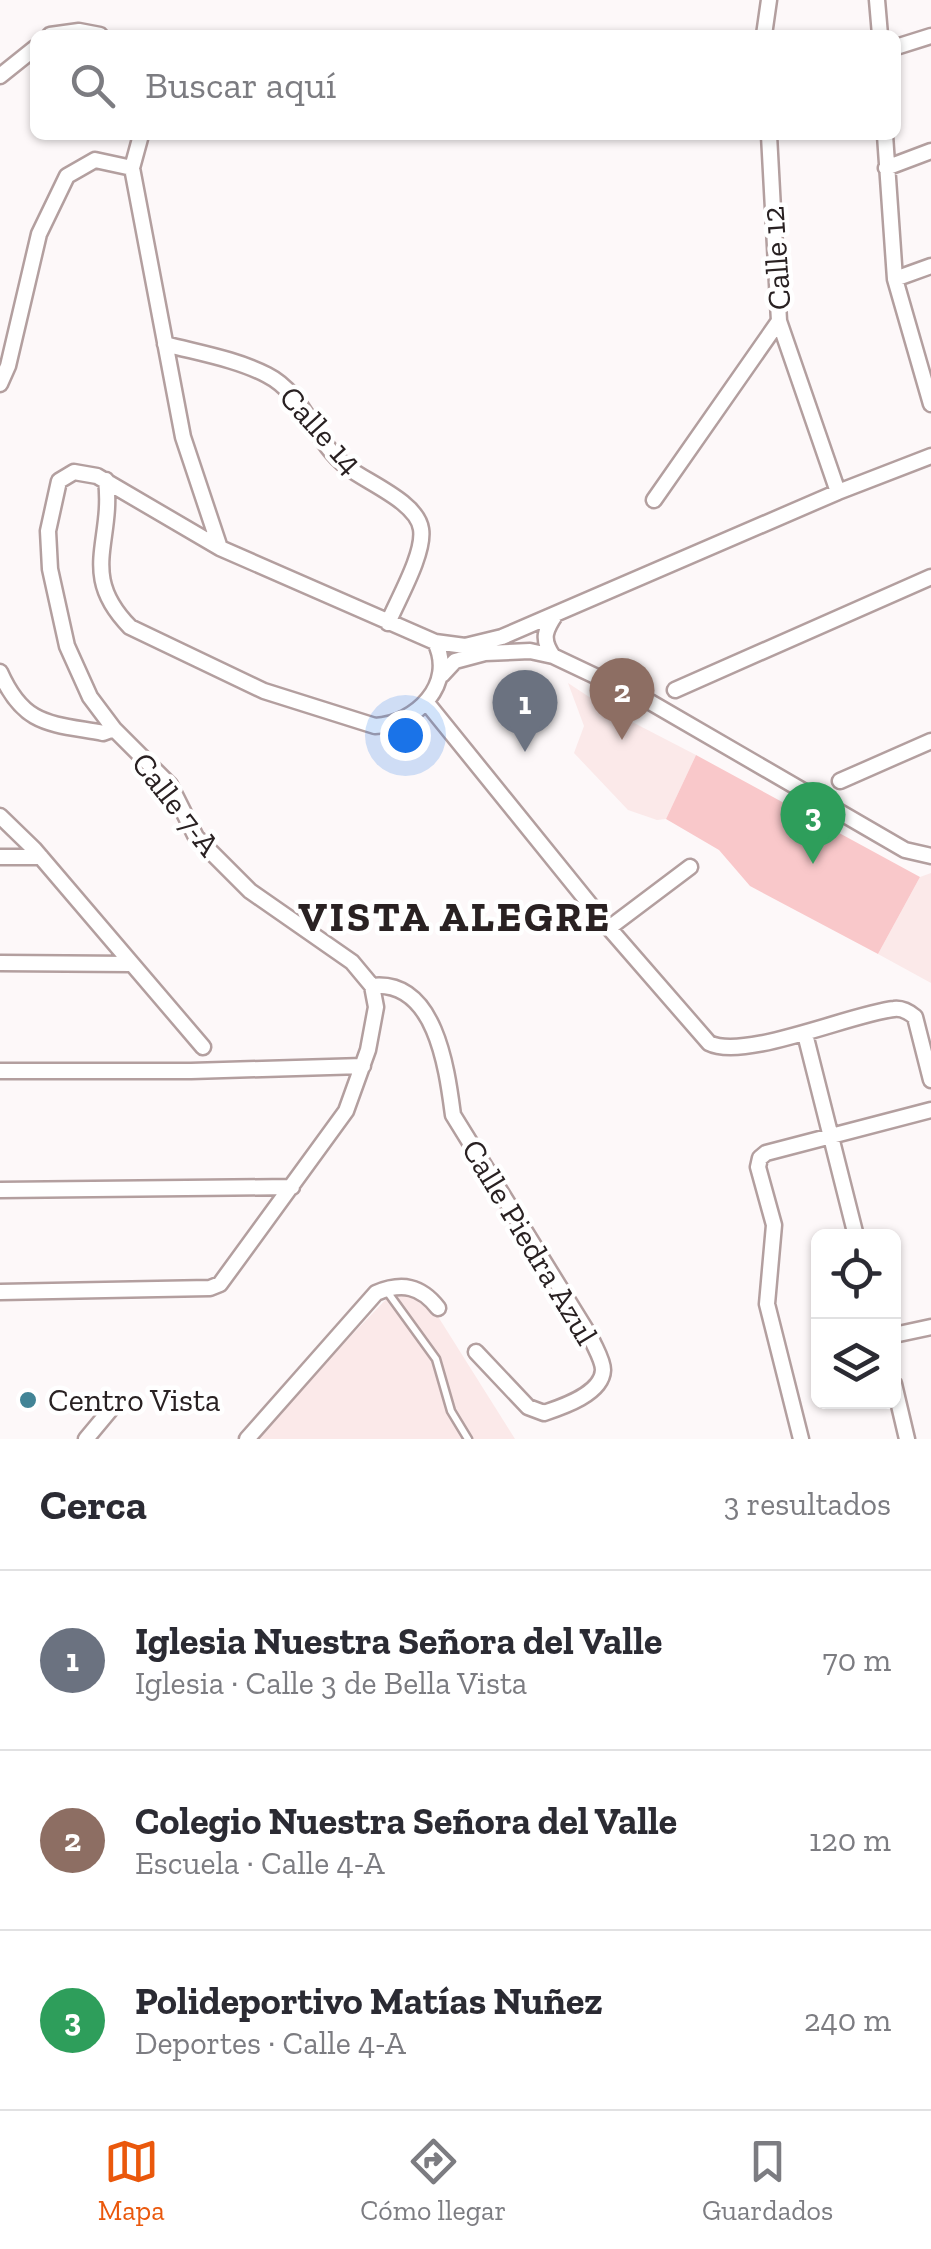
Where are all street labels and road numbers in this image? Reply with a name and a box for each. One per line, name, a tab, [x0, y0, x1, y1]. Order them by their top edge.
street label: Calle 12	[753, 205, 799, 311]
street label: Calle 14	[272, 378, 370, 482]
street label: Calle 7-A	[124, 745, 228, 863]
street label: Calle Piedra Azul	[454, 1133, 606, 1351]

